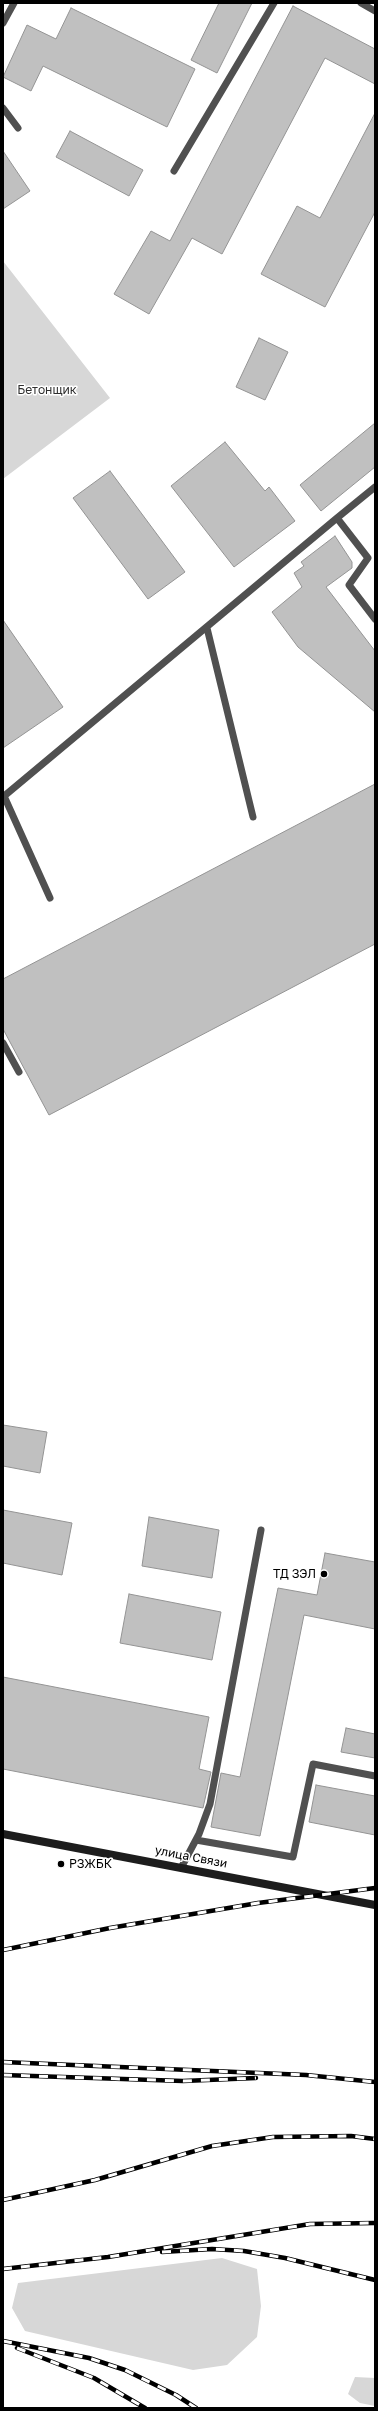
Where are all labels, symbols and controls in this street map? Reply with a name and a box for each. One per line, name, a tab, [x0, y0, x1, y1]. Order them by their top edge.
park label: Бетонщик	[17, 383, 77, 397]
place label: ТД ЗЭЛ	[273, 1567, 316, 1581]
marker: ТД ЗЭЛ	[319, 1569, 329, 1579]
street label: улица Связи	[154, 1843, 228, 1871]
place label: РЗЖБК	[69, 1857, 112, 1871]
marker: РЗЖБК	[56, 1859, 66, 1869]

